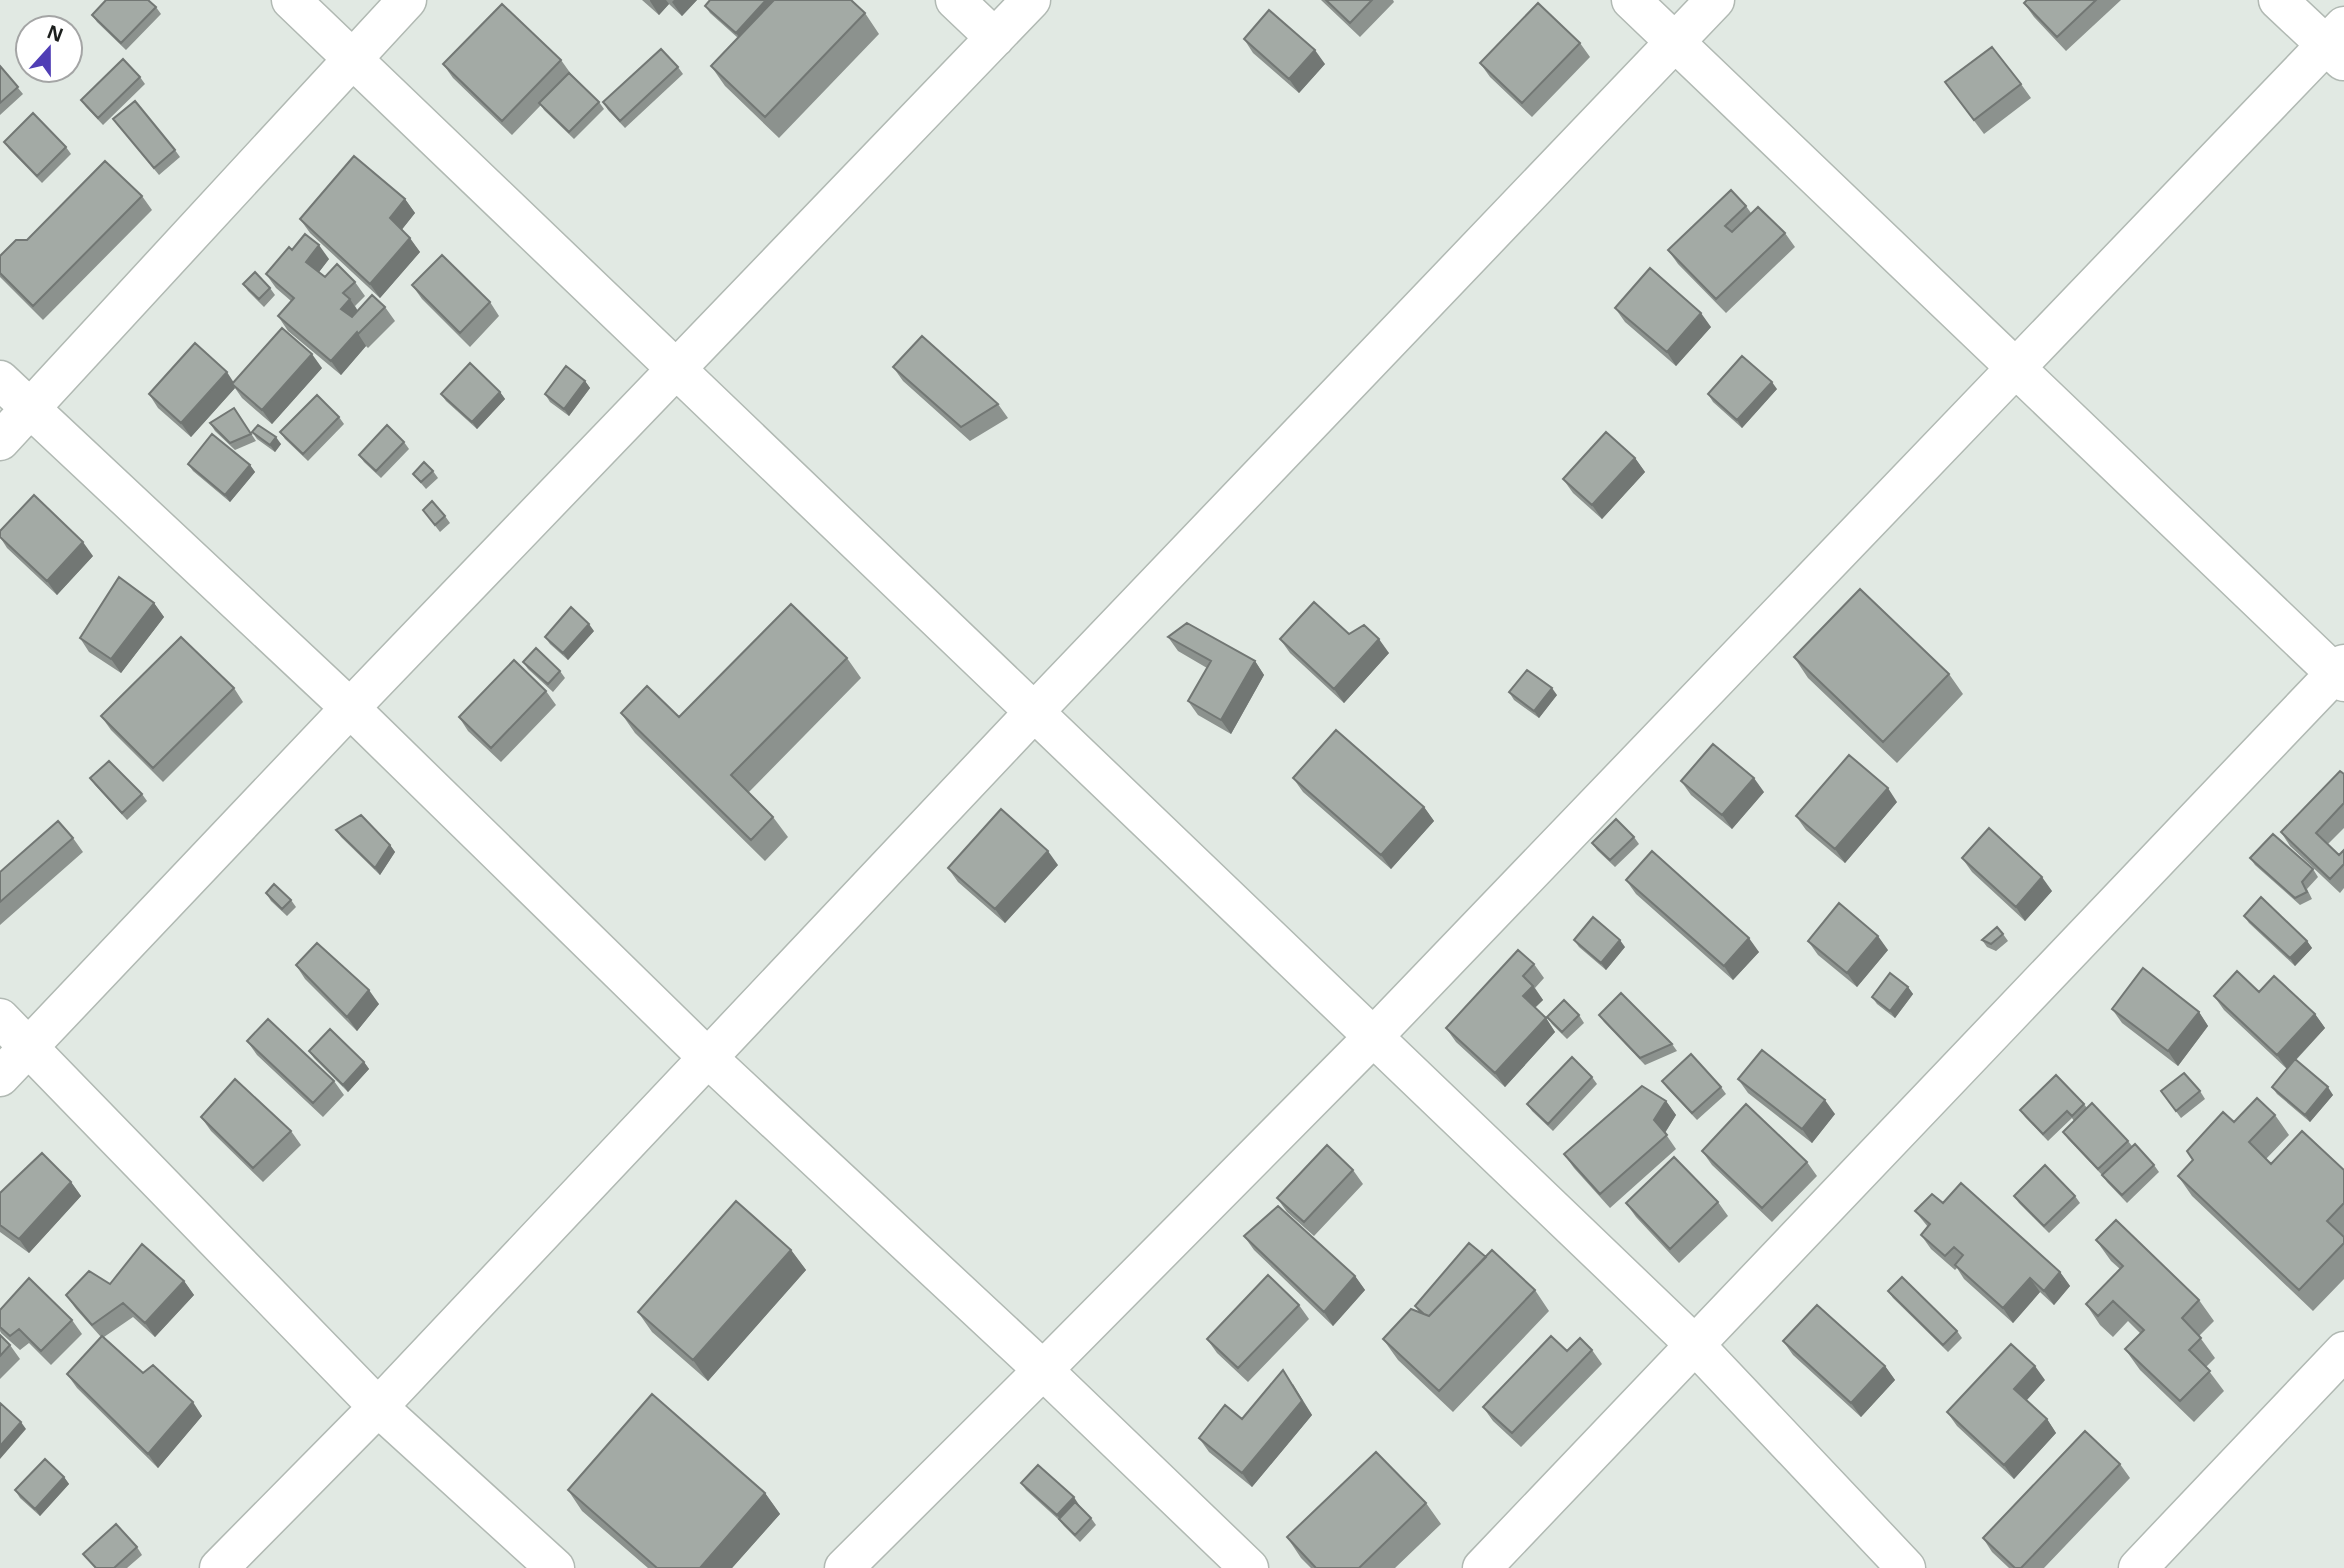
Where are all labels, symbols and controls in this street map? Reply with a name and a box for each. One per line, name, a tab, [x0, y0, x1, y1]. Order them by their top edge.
north arrow	[14, 14, 84, 84]
text: N	[43, 18, 67, 48]

